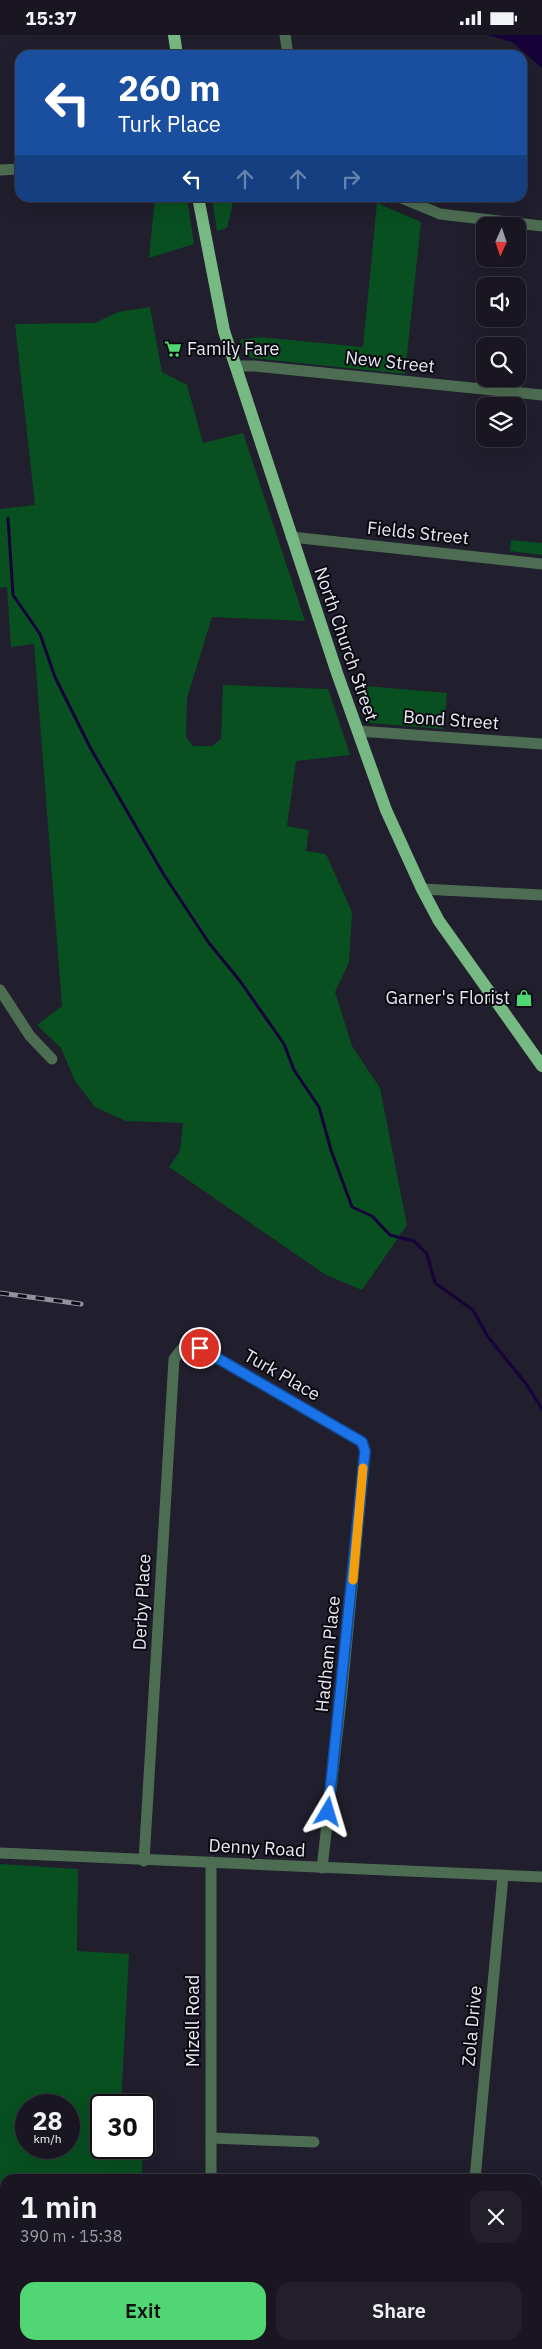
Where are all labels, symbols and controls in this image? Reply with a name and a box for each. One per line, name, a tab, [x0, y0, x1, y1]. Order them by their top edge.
text: 15:37	[25, 6, 77, 30]
text: 260 m	[118, 65, 221, 111]
icon: left	[35, 70, 100, 135]
text: Turk Place	[118, 109, 221, 138]
icon: left	[178, 165, 206, 193]
icon: ahead	[231, 165, 259, 193]
icon: ahead	[284, 165, 312, 193]
icon: right	[337, 165, 365, 193]
north arrow	[476, 217, 526, 267]
map controls	[476, 217, 526, 447]
button: sound	[476, 277, 526, 327]
place label: Family Fare	[187, 337, 280, 360]
button: search	[476, 337, 526, 387]
supermarket icon: Family Fare	[163, 339, 183, 359]
street label: New Street	[344, 345, 436, 378]
button: layers	[476, 397, 526, 447]
street label: Fields Street	[366, 516, 470, 549]
street label: North Church Street	[309, 564, 384, 724]
street label: Bond Street	[402, 705, 500, 734]
place label: Garner's Florist	[386, 986, 510, 1009]
shop icon: Garner's Florist	[514, 988, 534, 1008]
pin	[179, 1327, 221, 1369]
icon: arrive	[186, 1334, 214, 1362]
street label: Turk Place	[240, 1344, 325, 1406]
street label: Derby Place	[127, 1553, 156, 1651]
street label: Hadham Place	[310, 1595, 345, 1713]
position arrow	[301, 1785, 353, 1837]
street label: Denny Road	[208, 1833, 306, 1862]
street label: Mizell Road	[181, 1975, 204, 2067]
street label: Zola Drive	[457, 1985, 486, 2067]
speed limit sign: 30	[90, 2094, 155, 2159]
text: 28	[32, 2104, 63, 2137]
text: km/h	[33, 2131, 62, 2146]
text: 1 min	[20, 2187, 98, 2226]
button: close	[470, 2191, 522, 2243]
text: 390 m · 15:38	[20, 2226, 122, 2246]
button: Exit	[20, 2282, 266, 2340]
button: Share	[276, 2282, 522, 2340]

